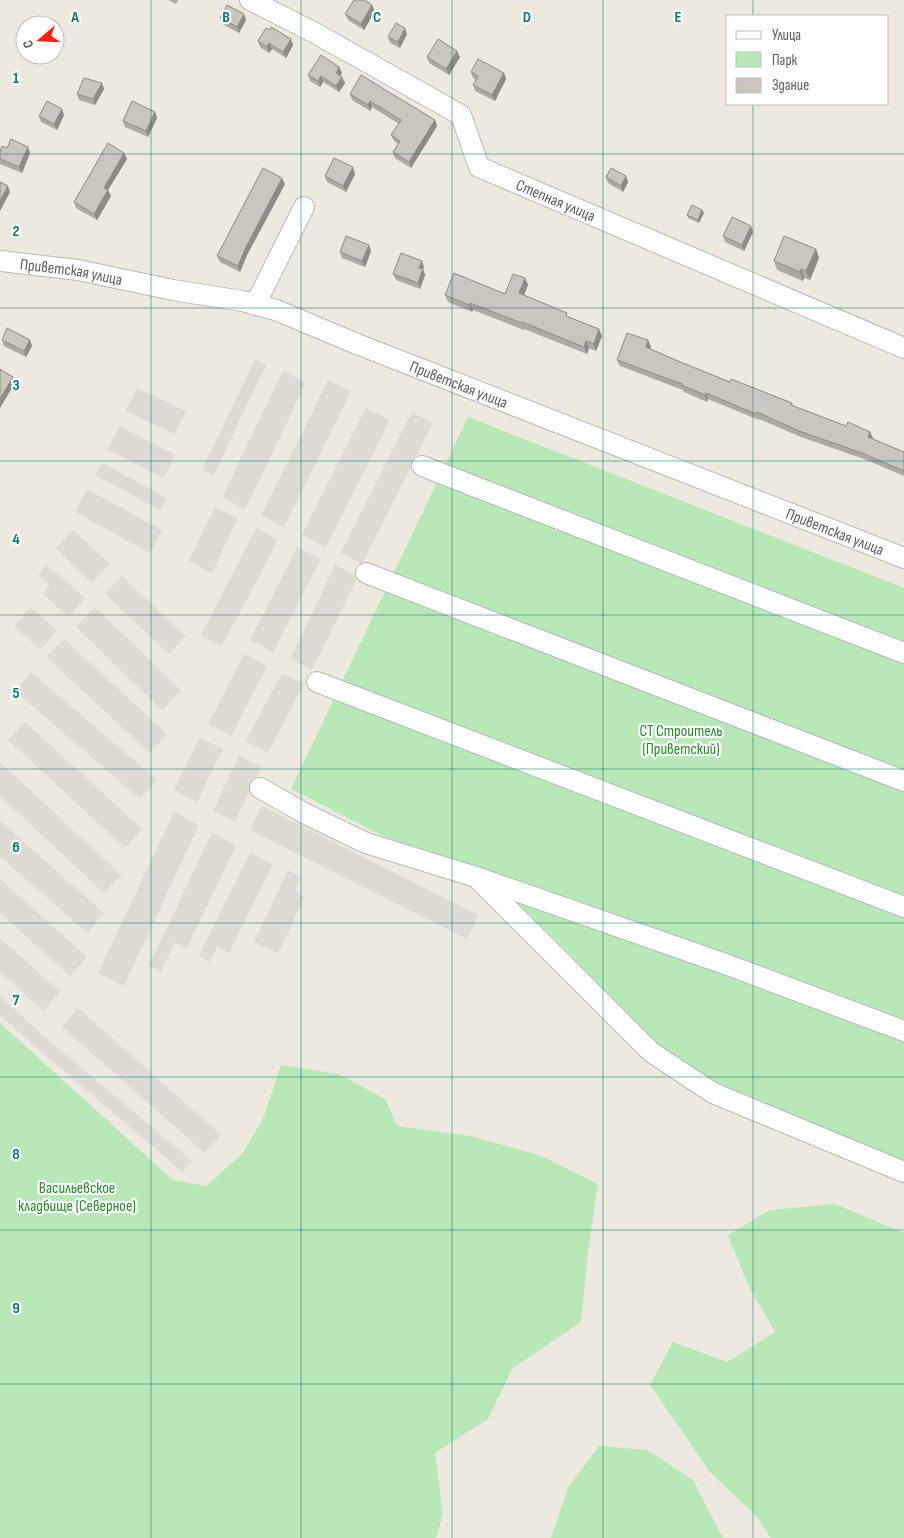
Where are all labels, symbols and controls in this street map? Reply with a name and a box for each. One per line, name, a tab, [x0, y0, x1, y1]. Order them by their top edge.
text: A	[70, 8, 79, 27]
text: B	[222, 8, 230, 27]
text: C	[373, 8, 381, 27]
text: D	[523, 8, 531, 27]
text: E	[675, 8, 682, 27]
north arrow	[15, 15, 65, 65]
legend	[726, 15, 889, 105]
text: Улица	[772, 26, 801, 45]
text: С	[19, 38, 37, 50]
text: Парк	[772, 51, 798, 70]
text: 1	[13, 69, 20, 88]
text: Здание	[772, 76, 809, 95]
street label: Степная улица	[513, 176, 598, 226]
text: 2	[12, 222, 20, 241]
street label: Приветская улица	[19, 255, 124, 290]
street label: Приветская улица	[407, 358, 510, 413]
text: 3	[12, 376, 20, 395]
street label: Приветская улица	[783, 505, 886, 560]
text: 4	[12, 530, 20, 549]
text: 5	[12, 684, 20, 703]
park label: СТ Строитель (Приветский)	[639, 722, 723, 759]
text: 6	[12, 838, 20, 857]
text: 7	[13, 991, 20, 1010]
text: 8	[12, 1145, 20, 1164]
park label: Васильевское кладбище (Северное)	[18, 1179, 136, 1216]
text: 9	[12, 1299, 20, 1318]

